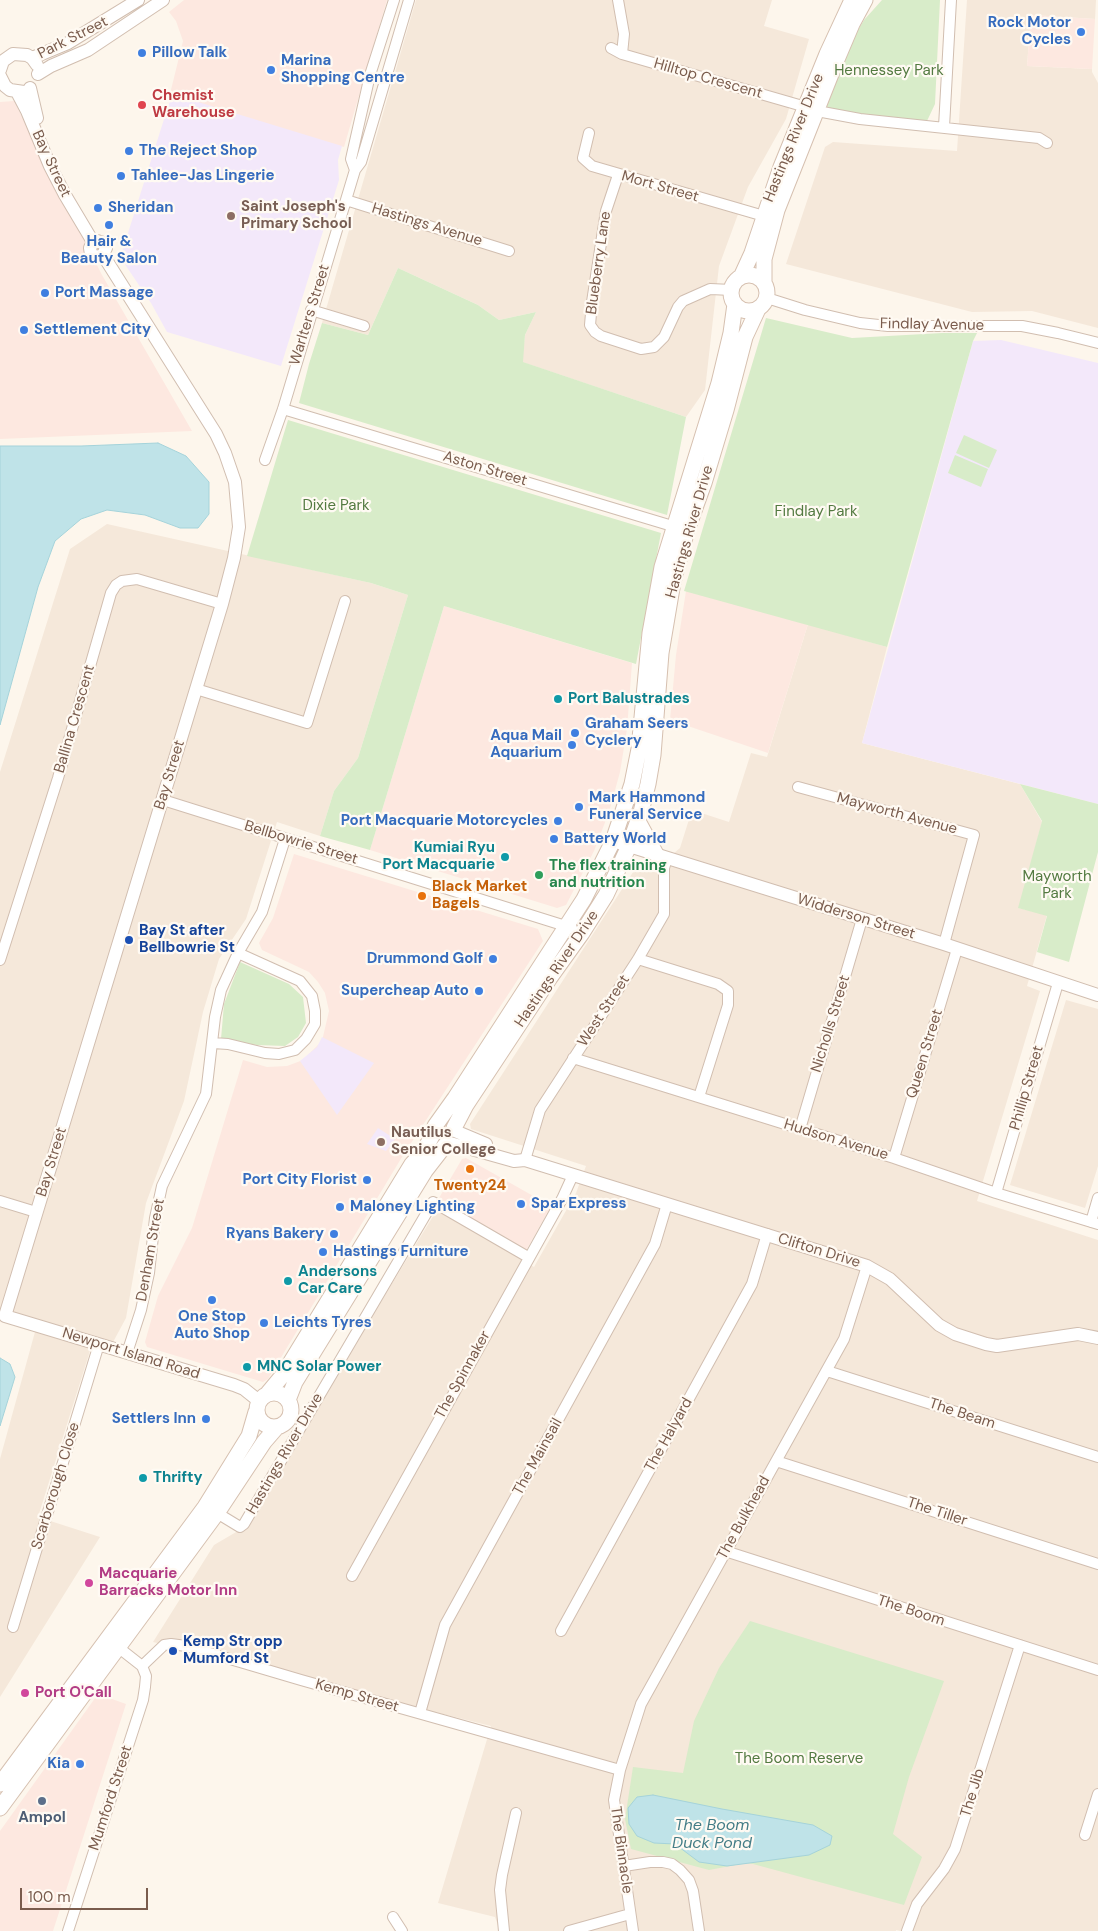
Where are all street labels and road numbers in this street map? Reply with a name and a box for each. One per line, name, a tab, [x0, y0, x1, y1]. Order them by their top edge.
street label: Park Street	[35, 13, 111, 63]
street label: Hilltop Crescent	[652, 55, 764, 103]
street label: Hastings River Drive	[760, 71, 828, 205]
street label: Bay Street	[28, 128, 74, 200]
street label: Mort Street	[619, 167, 701, 207]
street label: Hastings Avenue	[370, 200, 484, 250]
street label: Blueberry Lane	[583, 210, 615, 316]
street label: Warlters Street	[286, 262, 334, 368]
street label: Findlay Avenue	[880, 315, 984, 335]
street label: Aston Street	[441, 448, 529, 490]
street label: Hastings River Drive	[662, 464, 718, 600]
street label: Ballina Crescent	[51, 663, 99, 775]
street label: Bay Street	[151, 738, 189, 812]
street label: Mayworth Avenue	[835, 789, 959, 839]
street label: Bellbowrie Street	[242, 817, 360, 869]
street label: Widderson Street	[795, 890, 917, 944]
street label: Hastings River Drive	[511, 907, 603, 1031]
street label: West Street	[574, 972, 634, 1050]
street label: Nicholls Street	[808, 973, 854, 1075]
street label: Queen Street	[903, 1007, 947, 1101]
street label: Phillip Street	[1006, 1044, 1048, 1132]
street label: Hudson Avenue	[782, 1116, 890, 1164]
street label: Bay Street	[33, 1125, 71, 1199]
street label: Denham Street	[133, 1197, 169, 1303]
street label: Clifton Drive	[775, 1230, 863, 1272]
street label: Newport Island Road	[60, 1324, 202, 1384]
street label: The Spinnaker	[431, 1328, 495, 1422]
street label: Hastings River Drive	[243, 1390, 327, 1518]
street label: The Halyard	[641, 1395, 697, 1475]
street label: The Beam	[927, 1395, 997, 1433]
street label: The Mainsail	[509, 1415, 567, 1499]
street label: Scarborough Close	[28, 1420, 84, 1552]
street label: The Bulkhead	[714, 1473, 774, 1563]
street label: The Tiller	[905, 1494, 969, 1530]
street label: The Boom	[875, 1592, 947, 1630]
street label: Kemp Street	[313, 1675, 401, 1717]
street label: Mumford Street	[86, 1743, 136, 1853]
street label: The Jib	[957, 1766, 989, 1820]
street label: The Binnacle	[606, 1805, 636, 1895]

